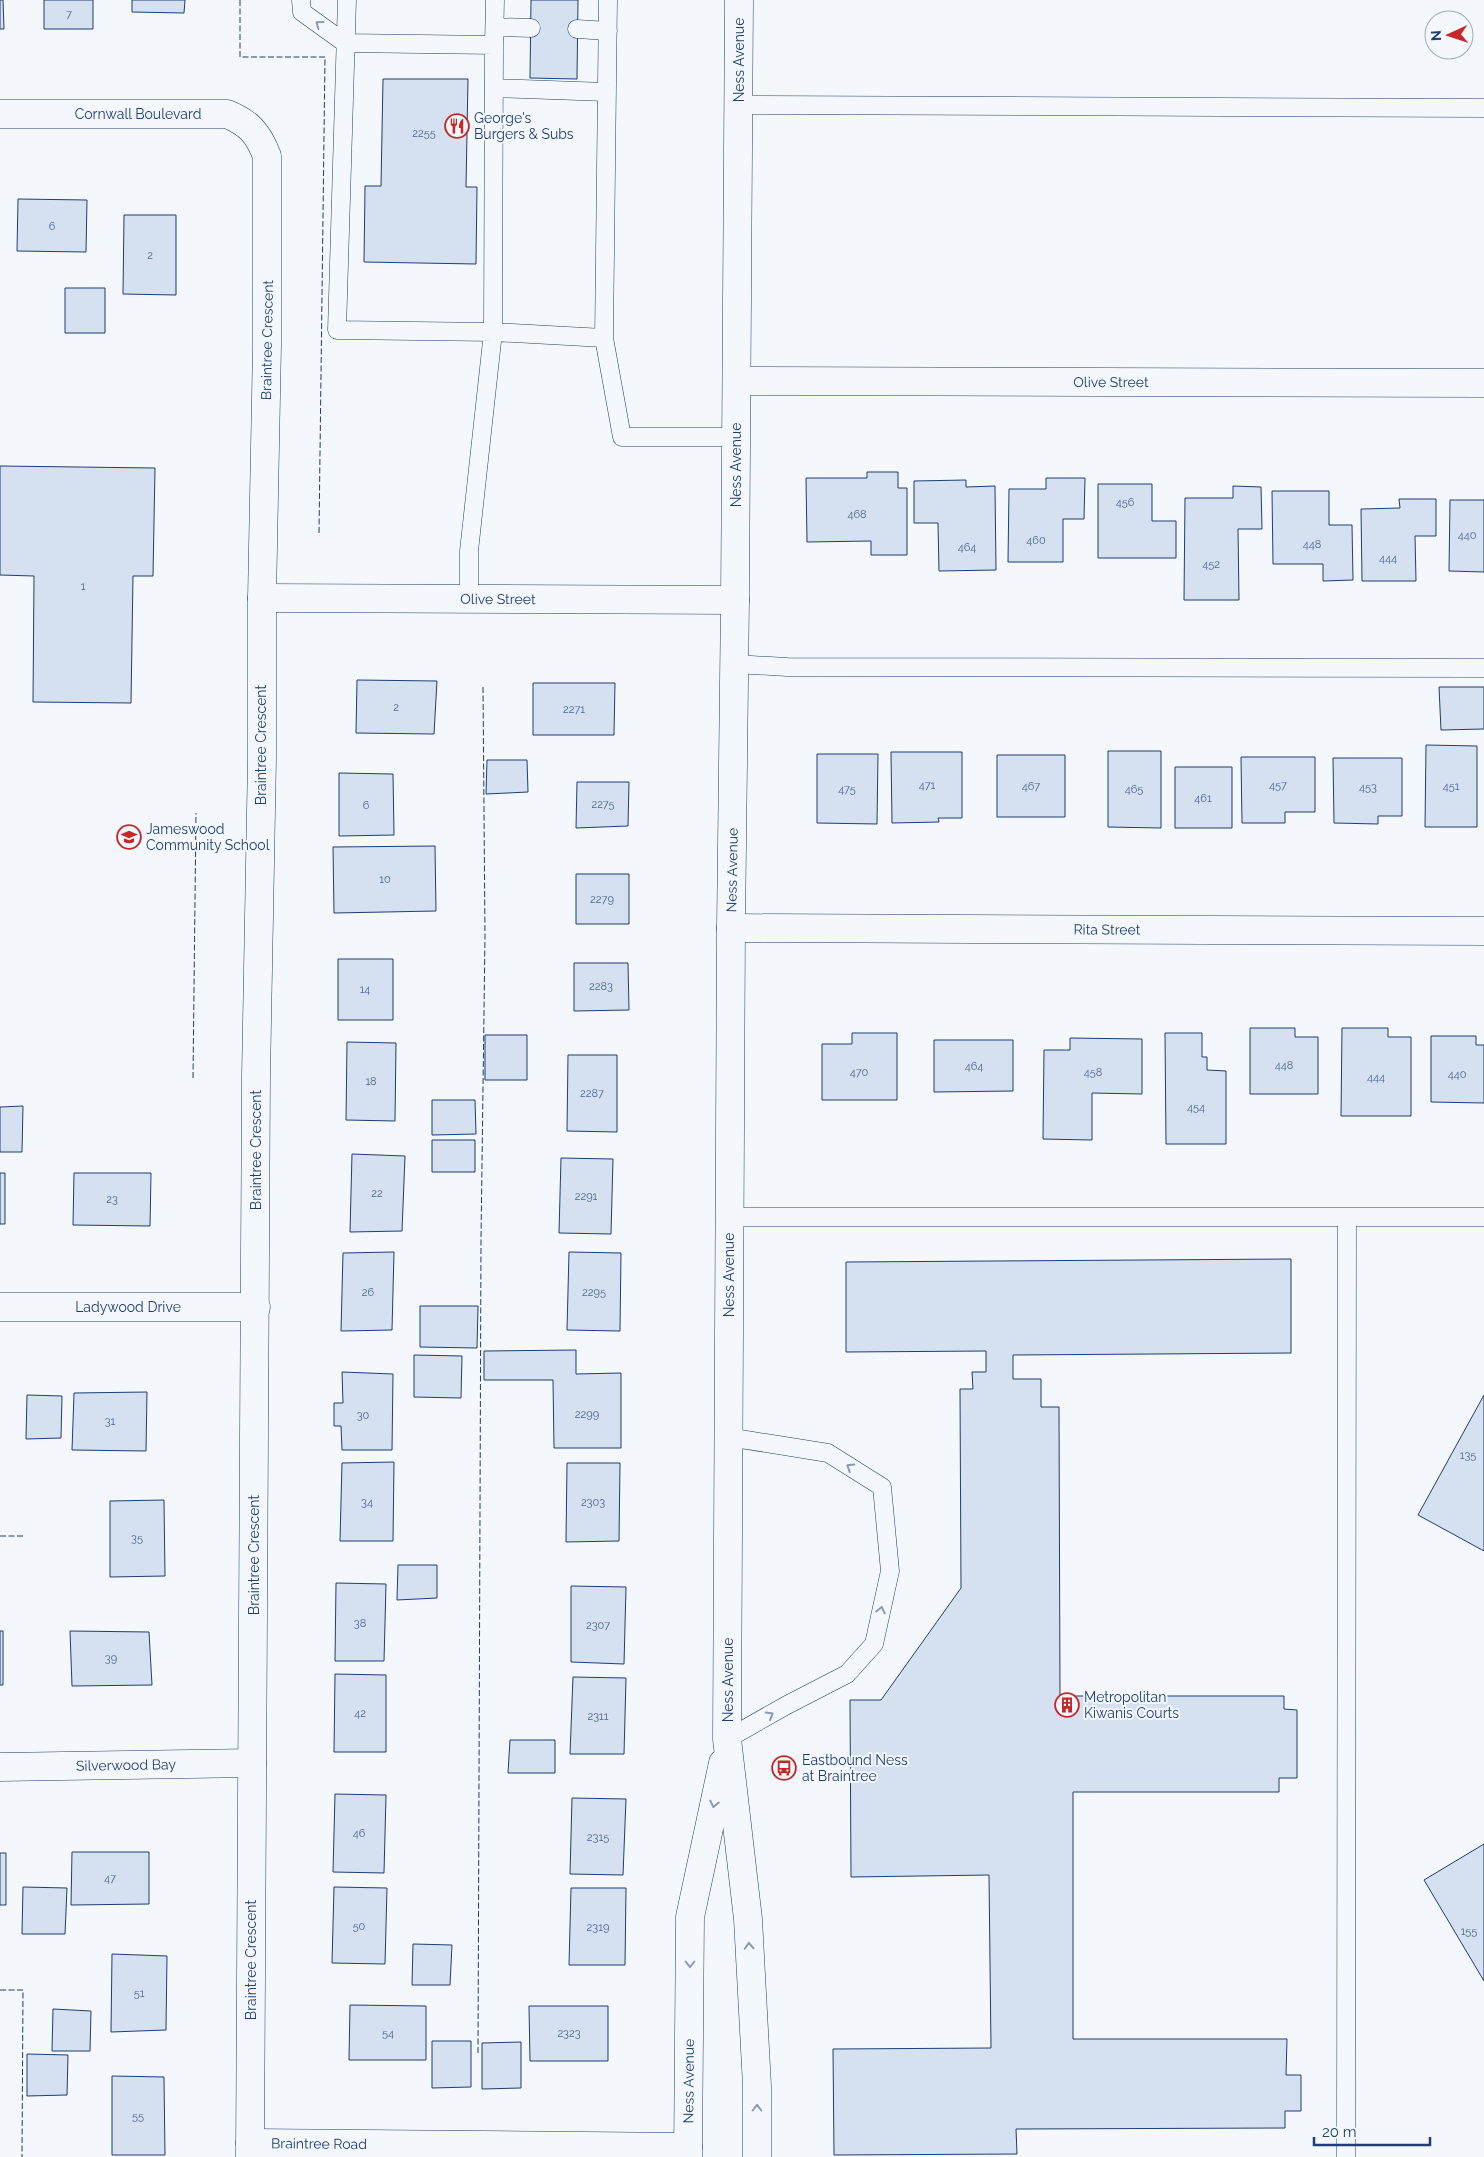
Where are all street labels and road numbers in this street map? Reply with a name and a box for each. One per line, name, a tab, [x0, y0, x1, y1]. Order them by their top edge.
street label: Ness Avenue	[731, 18, 747, 102]
street label: Cornwall Boulevard	[75, 106, 201, 122]
street label: Braintree Crescent	[258, 279, 276, 400]
street label: Olive Street	[1073, 374, 1149, 390]
street label: Ness Avenue	[728, 423, 744, 507]
street label: Olive Street	[460, 591, 536, 607]
street label: Braintree Crescent	[253, 685, 269, 805]
street label: Ness Avenue	[723, 828, 741, 912]
street label: Rita Street	[1074, 921, 1141, 938]
street label: Braintree Crescent	[248, 1090, 264, 1210]
street label: Ness Avenue	[721, 1233, 737, 1317]
street label: Ladywood Drive	[75, 1299, 181, 1315]
street label: Braintree Crescent	[246, 1495, 262, 1615]
street label: Ness Avenue	[720, 1638, 736, 1722]
street label: Silverwood Bay	[76, 1756, 176, 1774]
street label: Braintree Crescent	[243, 1900, 259, 2020]
street label: Ness Avenue	[680, 2039, 697, 2123]
street label: Braintree Road	[271, 2135, 367, 2152]

